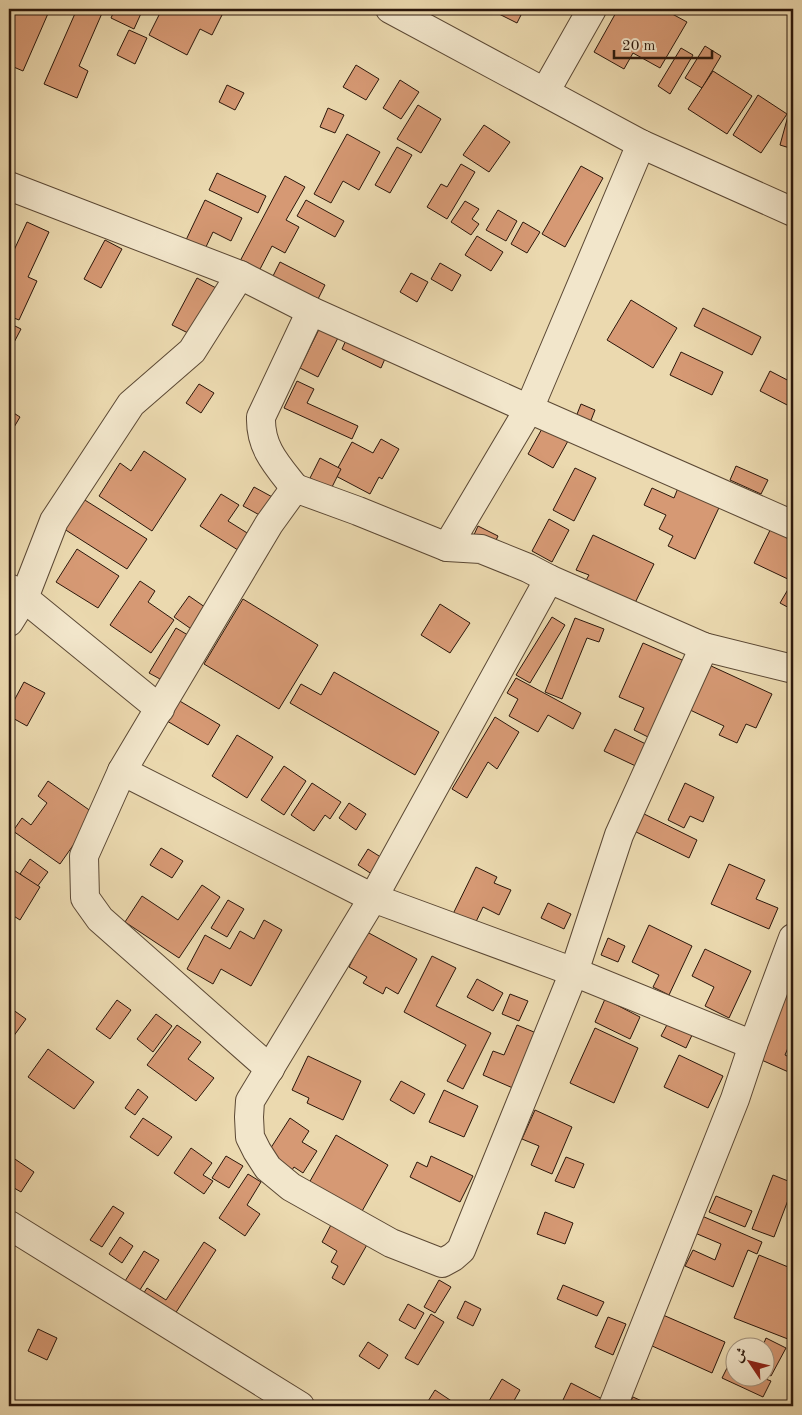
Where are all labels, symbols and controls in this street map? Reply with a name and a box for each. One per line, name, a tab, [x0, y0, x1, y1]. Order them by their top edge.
scale bar	[614, 28, 712, 60]
text: 20 m	[622, 39, 656, 54]
north arrow	[724, 1338, 774, 1388]
text: ش	[730, 1345, 750, 1365]

